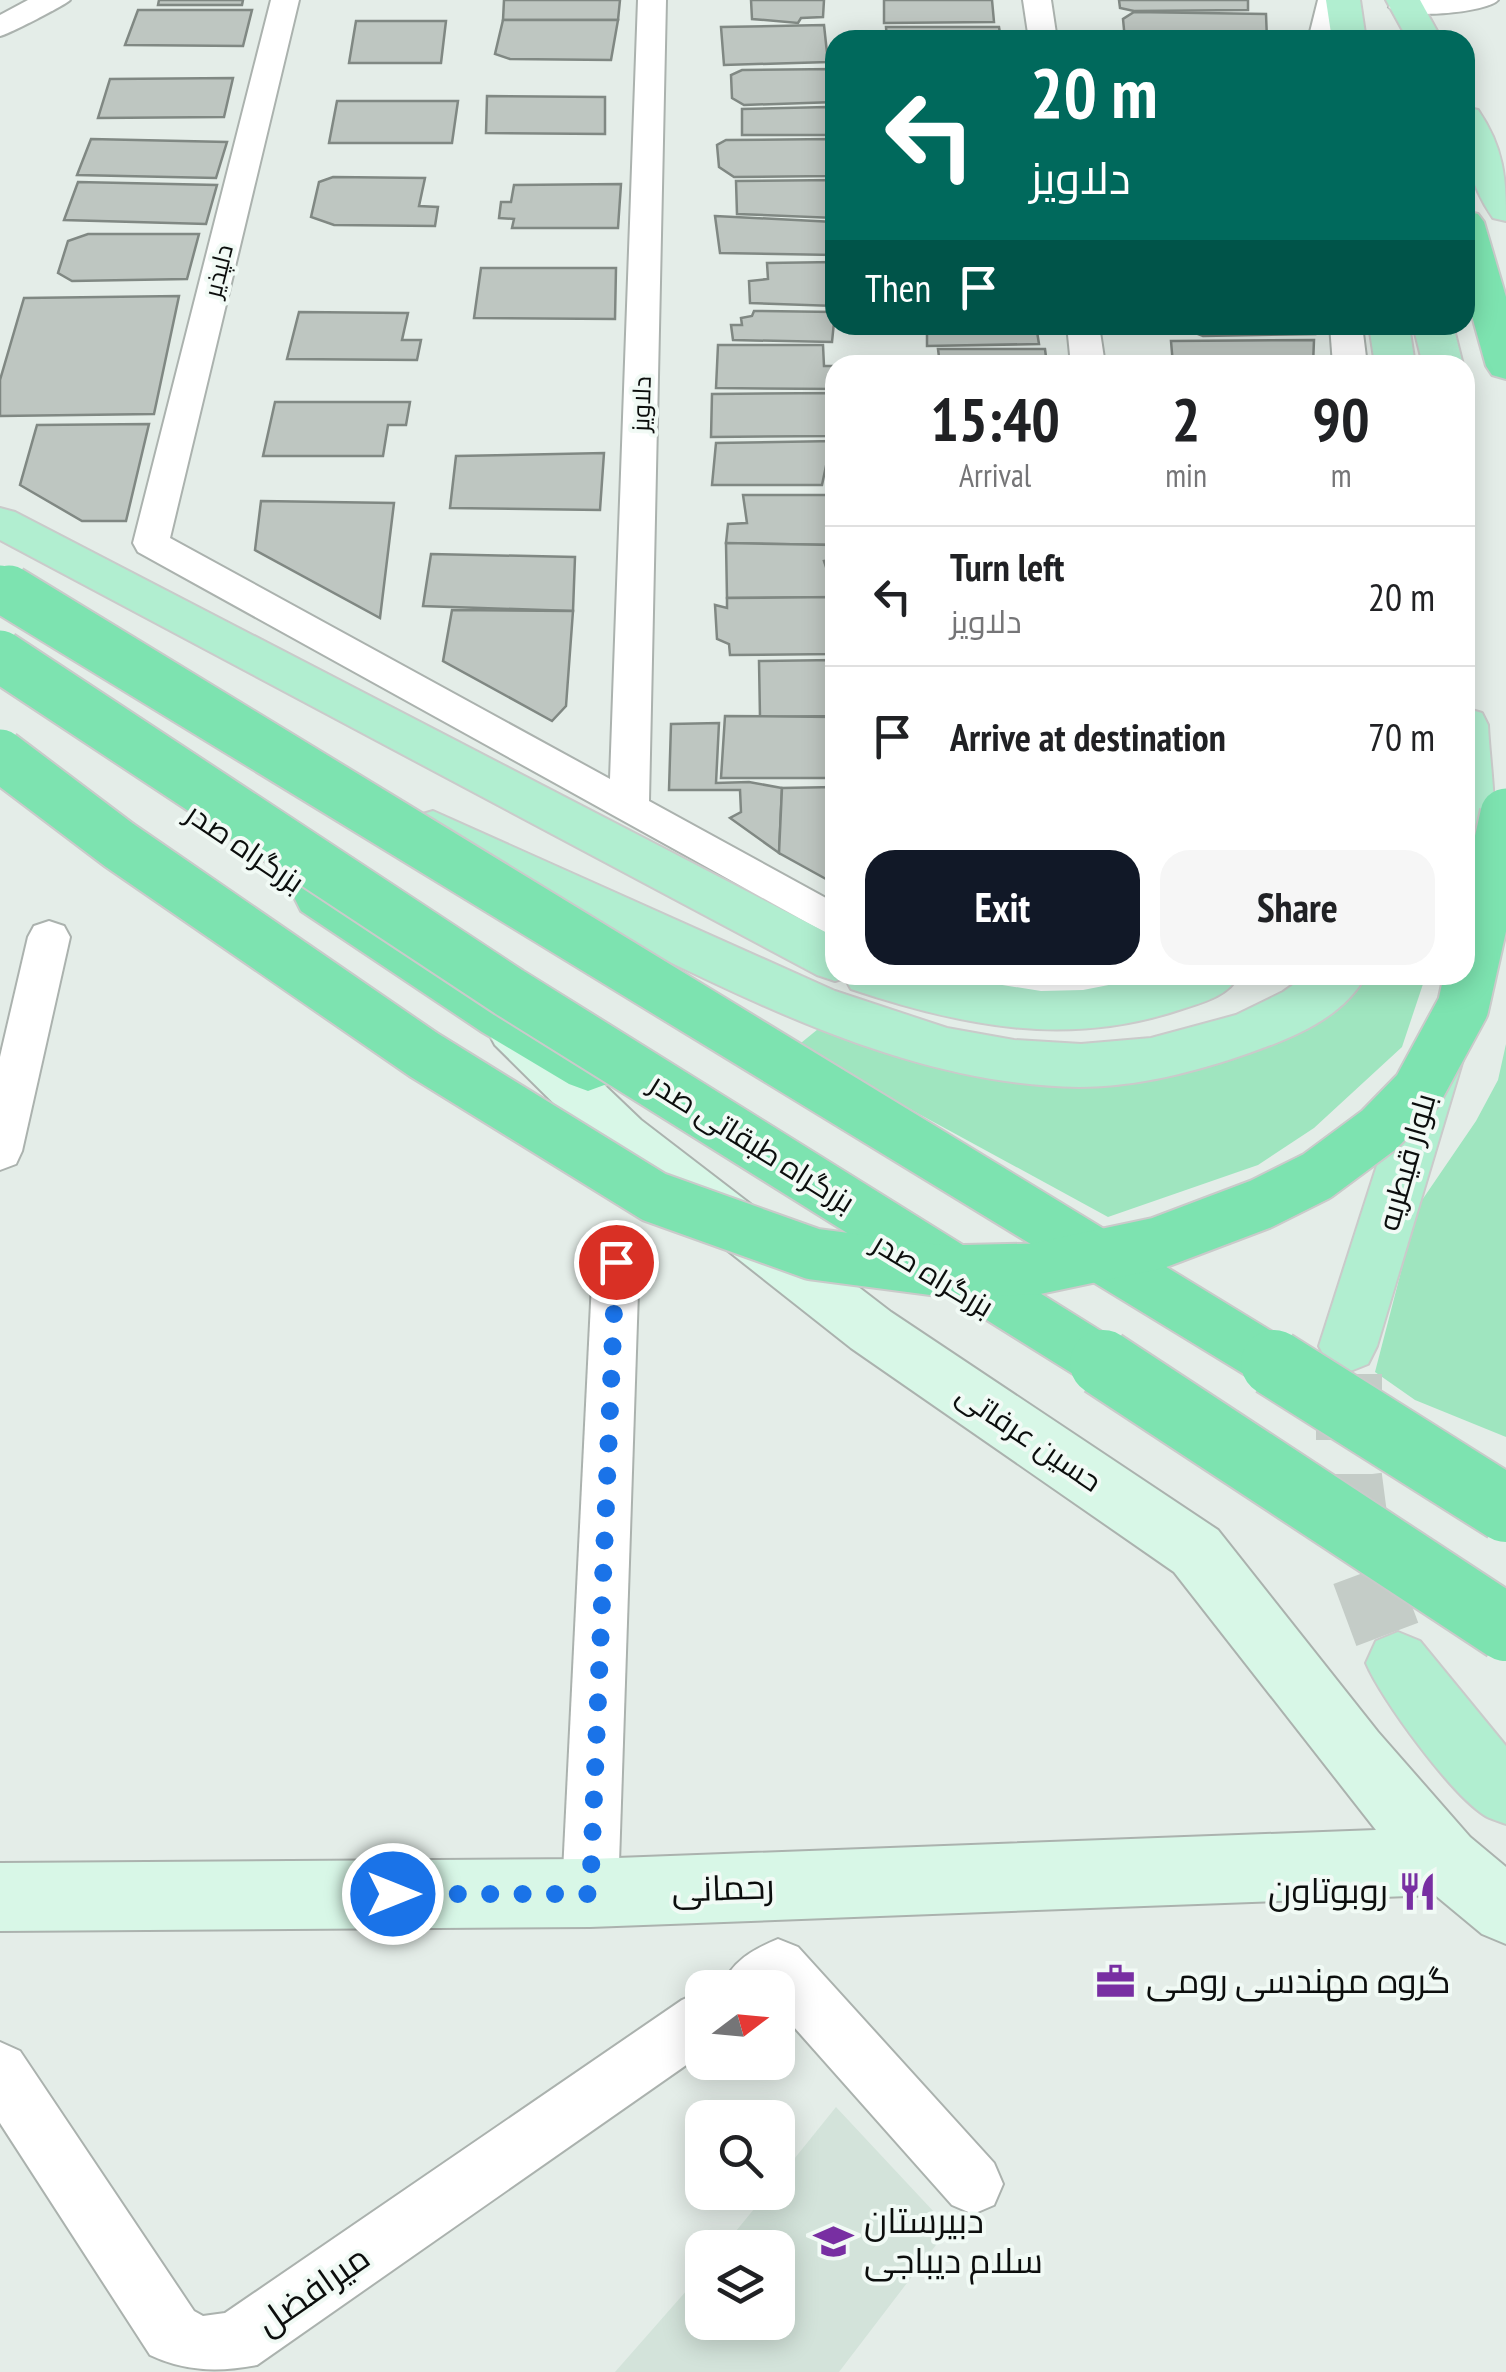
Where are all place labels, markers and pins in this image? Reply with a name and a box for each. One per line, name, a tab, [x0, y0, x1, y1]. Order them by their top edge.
pin	[574, 1220, 659, 1305]
place label: روبوتاون	[1268, 1867, 1388, 1913]
restaurant icon: روبوتاون	[1397, 1870, 1439, 1912]
place label: گروه مهندسی رومی	[1146, 1957, 1451, 2003]
office icon: گروه مهندسی رومی	[1095, 1960, 1137, 2002]
place label: دبیرستان سلام دیباجی	[864, 2197, 1043, 2285]
school or university icon: دبیرستان سلام دیباجی	[813, 2220, 855, 2262]

